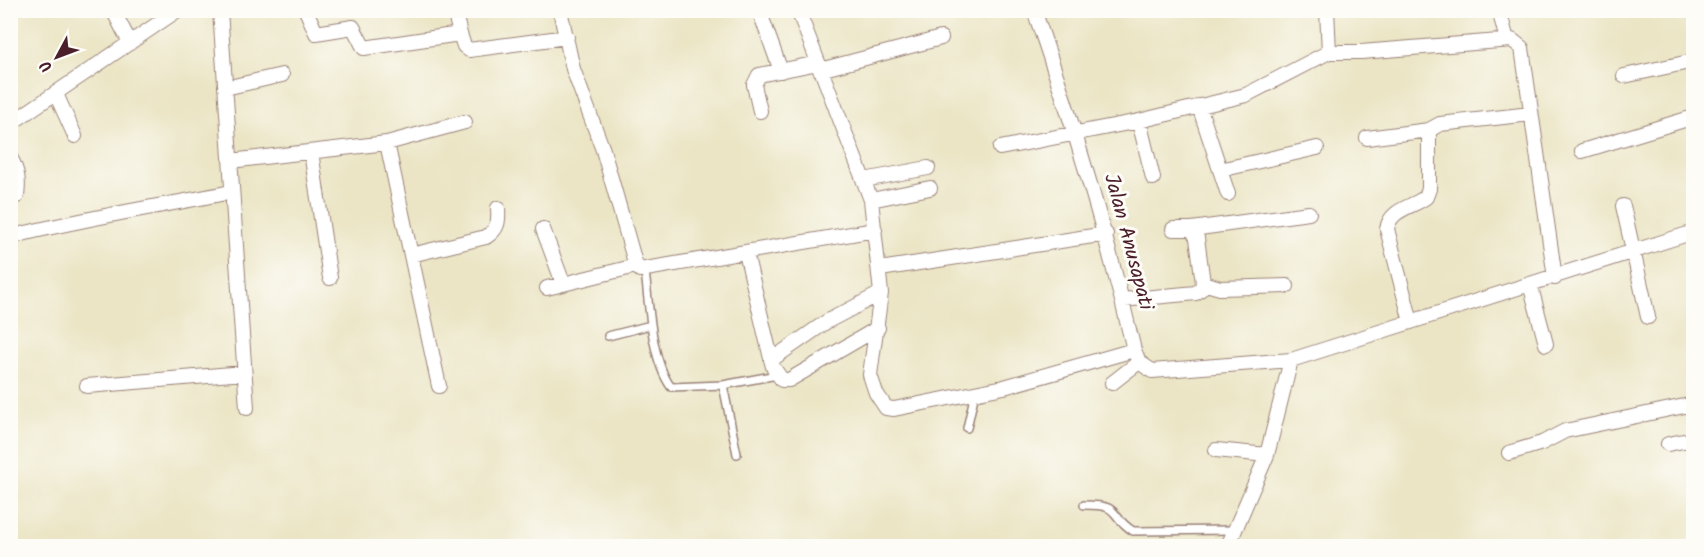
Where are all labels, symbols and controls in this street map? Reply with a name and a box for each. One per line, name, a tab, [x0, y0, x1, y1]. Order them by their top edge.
north arrow	[27, 27, 87, 87]
text: U	[34, 54, 59, 78]
street label: Jalan Anusapati	[1094, 170, 1162, 315]

